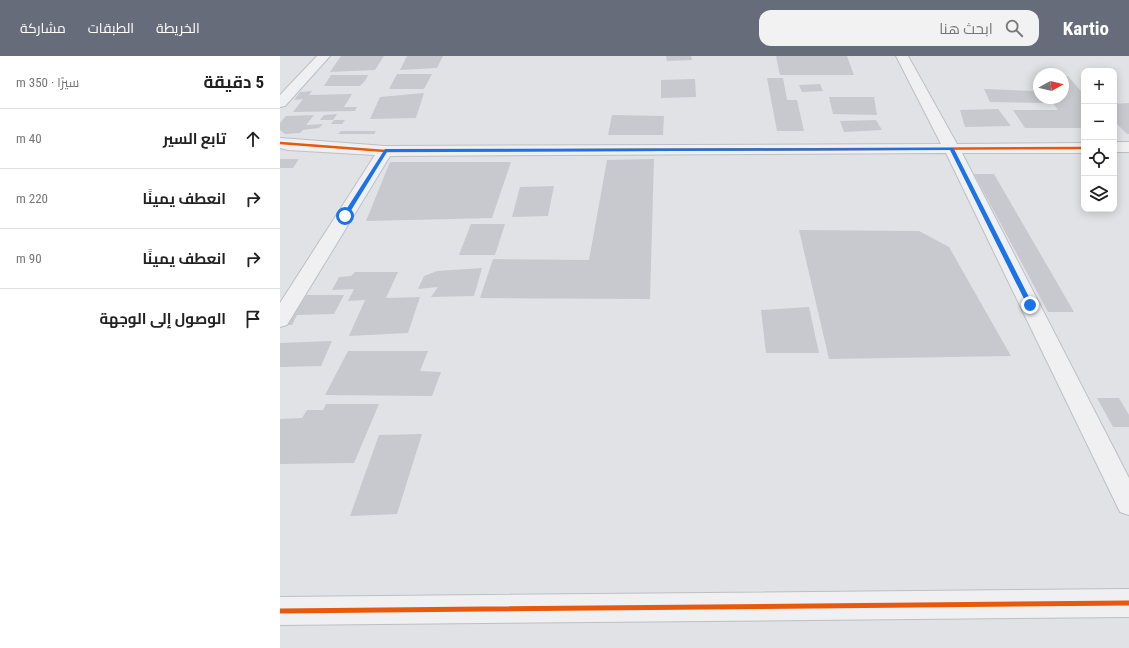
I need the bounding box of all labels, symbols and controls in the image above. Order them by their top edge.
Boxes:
search box [759,10,1039,46]
icon: search [1003,17,1025,39]
text: Kartio [1063,17,1109,40]
text: مشاركة [20,20,66,36]
text: الطبقات [88,20,134,36]
text: الخريطة [156,20,200,36]
text: ابحث هنا [939,20,993,38]
north arrow [1033,68,1069,104]
map controls [1081,68,1117,212]
button: + [1081,68,1117,104]
text: 5 دقيقة [203,72,264,92]
text: سيرًا · 350 m [16,75,79,90]
button: − [1081,104,1117,140]
icon: ahead [242,128,264,150]
text: تابع السير [163,130,226,148]
text: 40 m [16,131,42,146]
button: locate [1081,140,1117,176]
button: layers [1081,176,1117,212]
icon: right [242,188,264,210]
text: انعطف يمينًا [143,190,226,208]
text: 220 m [16,191,48,206]
route start [336,207,354,225]
icon: right [242,248,264,270]
text: انعطف يمينًا [143,250,226,268]
text: 90 m [16,251,42,266]
route end [1021,296,1039,314]
icon: arrive [242,308,264,330]
text: الوصول إلى الوجهة [100,310,226,328]

